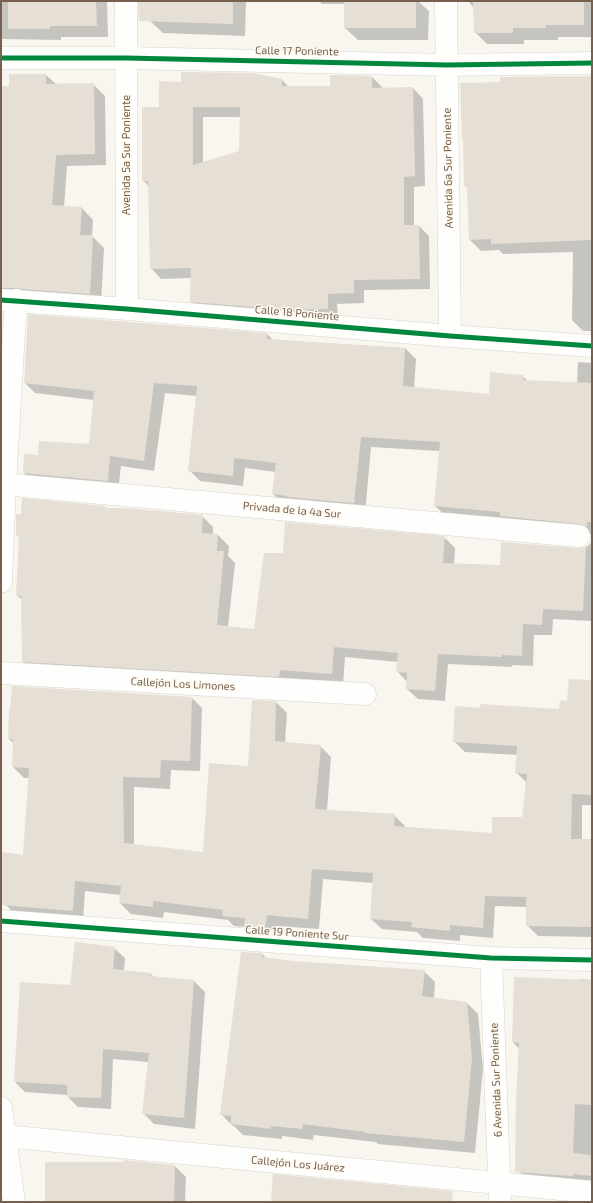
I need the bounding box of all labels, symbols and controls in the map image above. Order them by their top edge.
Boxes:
street label: Calle 17 Poniente [255,44,339,58]
street label: Avenida 5a Sur Poniente [119,95,133,215]
street label: Avenida 6a Sur Poniente [440,108,456,228]
street label: Calle 18 Poniente [254,303,340,323]
street label: Privada de la 4a Sur [242,499,342,521]
street label: Callejón Los Limones [130,675,236,693]
street label: Calle 19 Poniente Sur [245,923,349,943]
street label: 6 Avenida Sur Poniente [487,1023,505,1137]
street label: Callejón Los Juárez [250,1153,346,1175]

